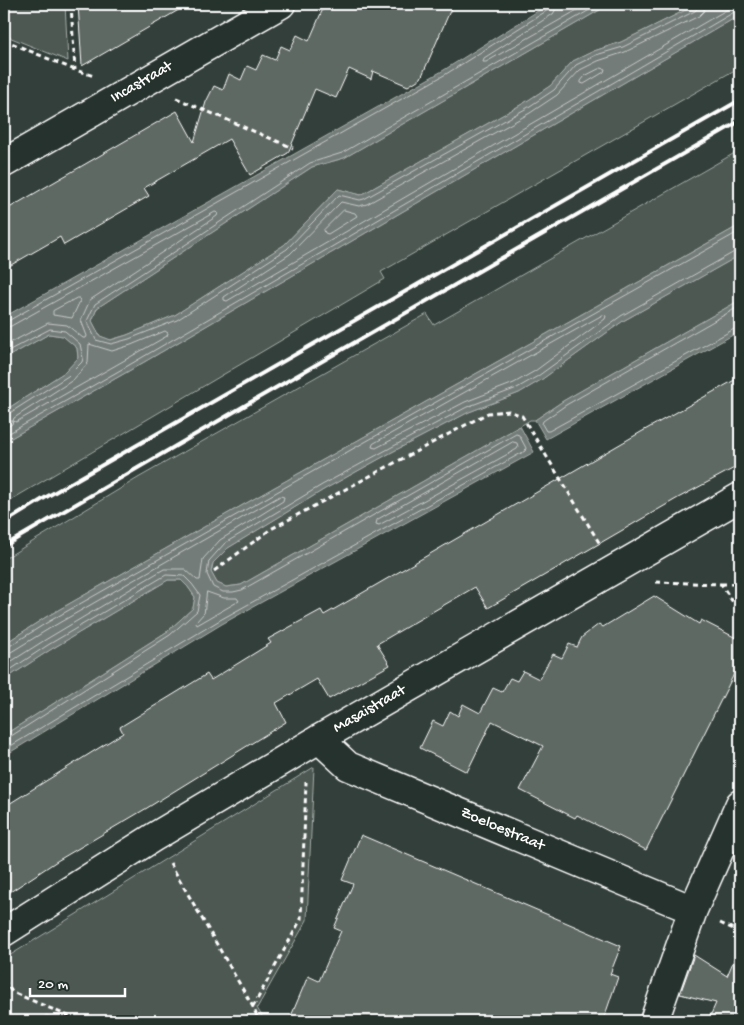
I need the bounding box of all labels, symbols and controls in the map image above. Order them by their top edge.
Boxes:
street label: Incastraat [108,57,178,108]
street label: Masaistraat [330,681,411,738]
street label: Zoeloestraat [457,804,548,857]
scale bar [30,965,125,997]
text: 20 m [38,976,68,994]

